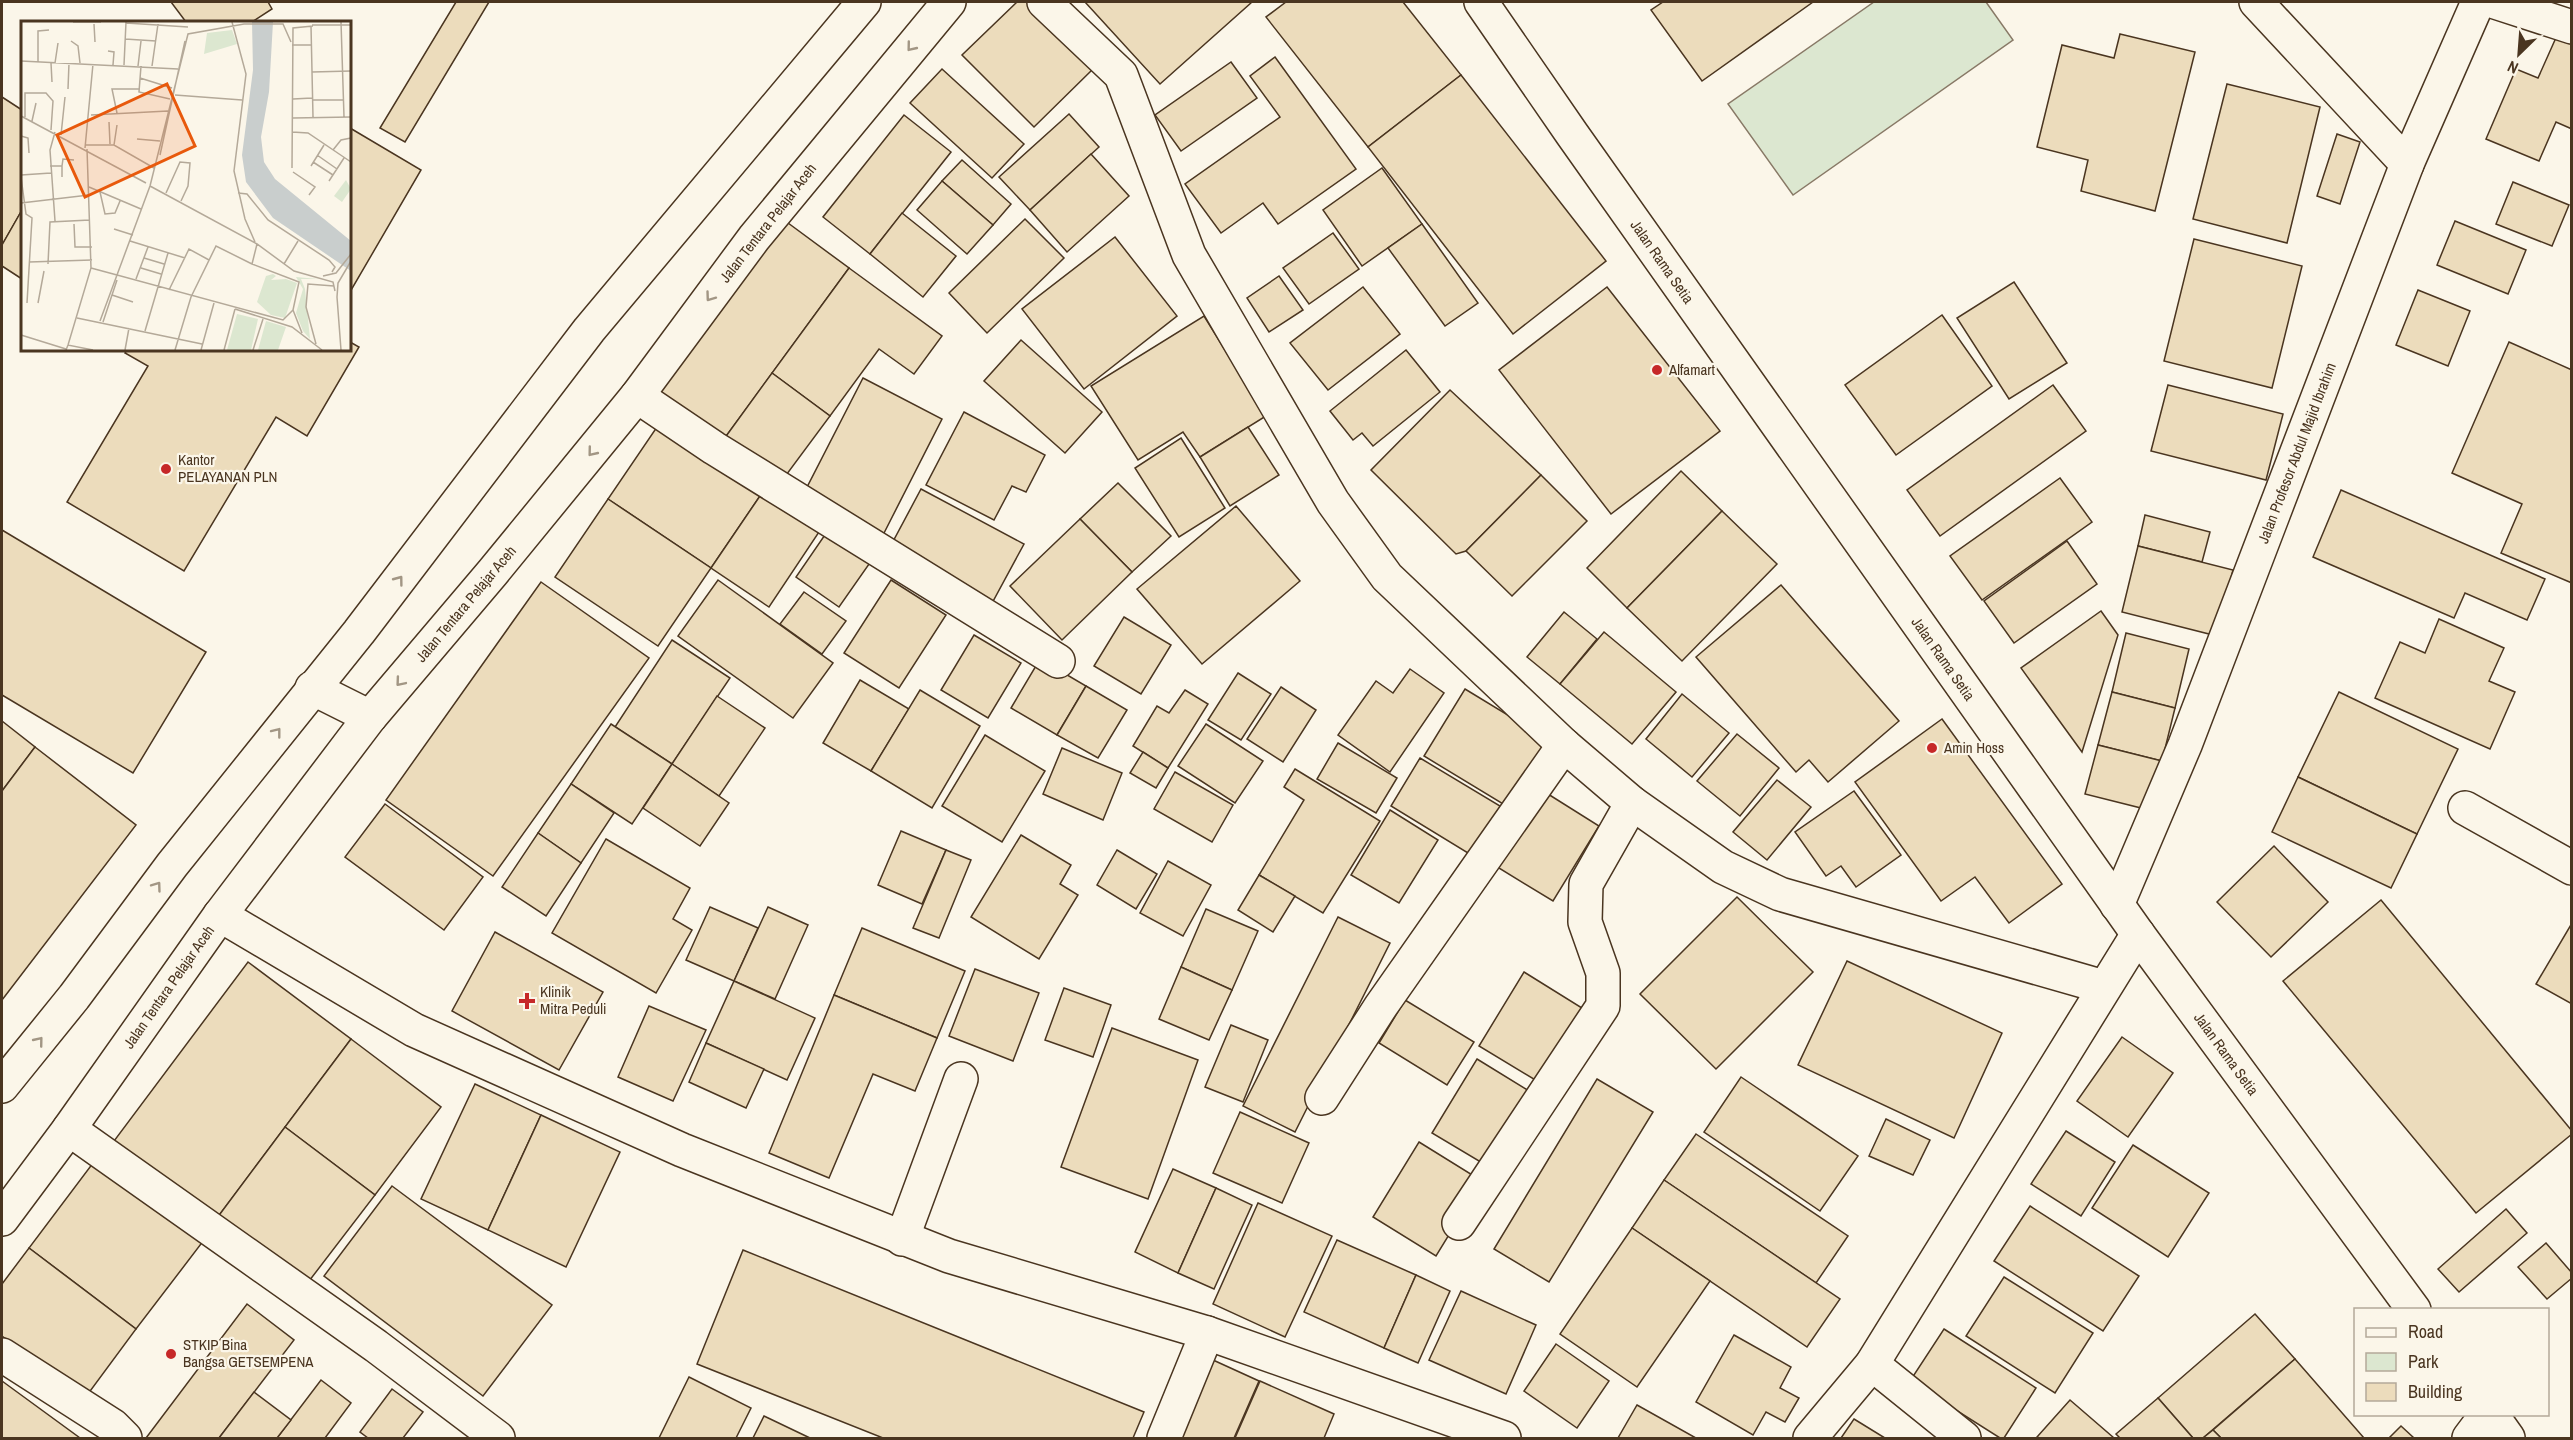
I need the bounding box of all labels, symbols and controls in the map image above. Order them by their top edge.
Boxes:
inset map [21,21,351,351]
north arrow [2489,24,2549,84]
one-way arrow [908,40,919,51]
text: N [2504,56,2522,80]
street label: Jalan Tentara Pelajar Aceh [714,159,821,287]
street label: Jalan Rama Setia [1626,216,1699,308]
one-way arrow [707,290,718,301]
place label: Alfamart [1668,359,1715,380]
street label: Jalan Profesor Abdul Majid Ibrahim [2252,359,2341,546]
marker: Alfamart [1650,363,1664,377]
one-way arrow [588,445,599,456]
place label: Kantor PELAYANAN PLN [178,449,277,487]
marker: Kantor PELAYANAN PLN [159,462,173,476]
street label: Jalan Tentara Pelajar Aceh [411,541,521,666]
one-way arrow [391,575,402,586]
street label: Jalan Rama Setia [1907,613,1980,705]
one-way arrow [396,675,407,686]
one-way arrow [270,728,281,739]
place label: Amin Hoss [1943,737,2004,758]
marker: Amin Hoss [1925,741,1939,755]
one-way arrow [150,881,161,892]
street label: Jalan Tentara Pelajar Aceh [118,921,219,1053]
place label: Klinik Mitra Peduli [540,981,606,1019]
marker: Klinik Mitra Peduli [518,992,536,1010]
street label: Jalan Rama Setia [2189,1008,2264,1100]
one-way arrow [31,1037,42,1048]
legend [2354,1308,2549,1416]
text: Road [2408,1319,2443,1344]
place label: STKIP Bina Bangsa GETSEMPENA [183,1334,314,1372]
marker: STKIP Bina Bangsa GETSEMPENA [164,1347,178,1361]
text: Park [2408,1349,2439,1374]
text: Building [2408,1379,2463,1404]

